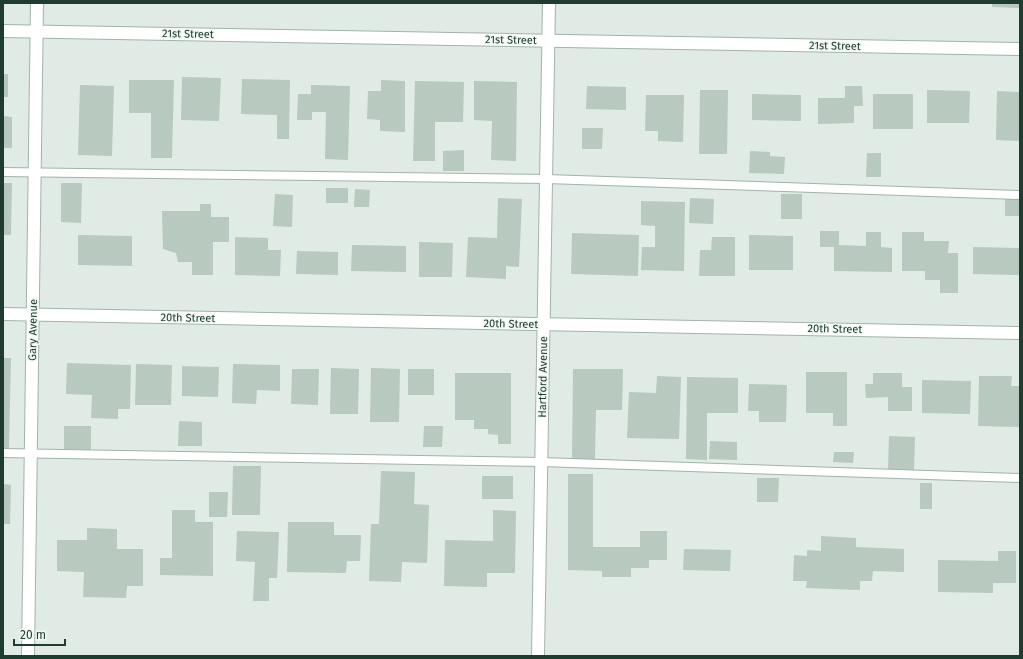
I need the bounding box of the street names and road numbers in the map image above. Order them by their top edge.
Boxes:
street label: 21st Street [162,27,214,41]
street label: 21st Street [485,33,537,47]
street label: 21st Street [809,39,861,53]
street label: Gary Avenue [26,299,40,361]
street label: 20th Street [161,311,216,325]
street label: 20th Street [484,317,539,331]
street label: 20th Street [808,322,863,336]
street label: Hartford Avenue [536,336,550,418]

